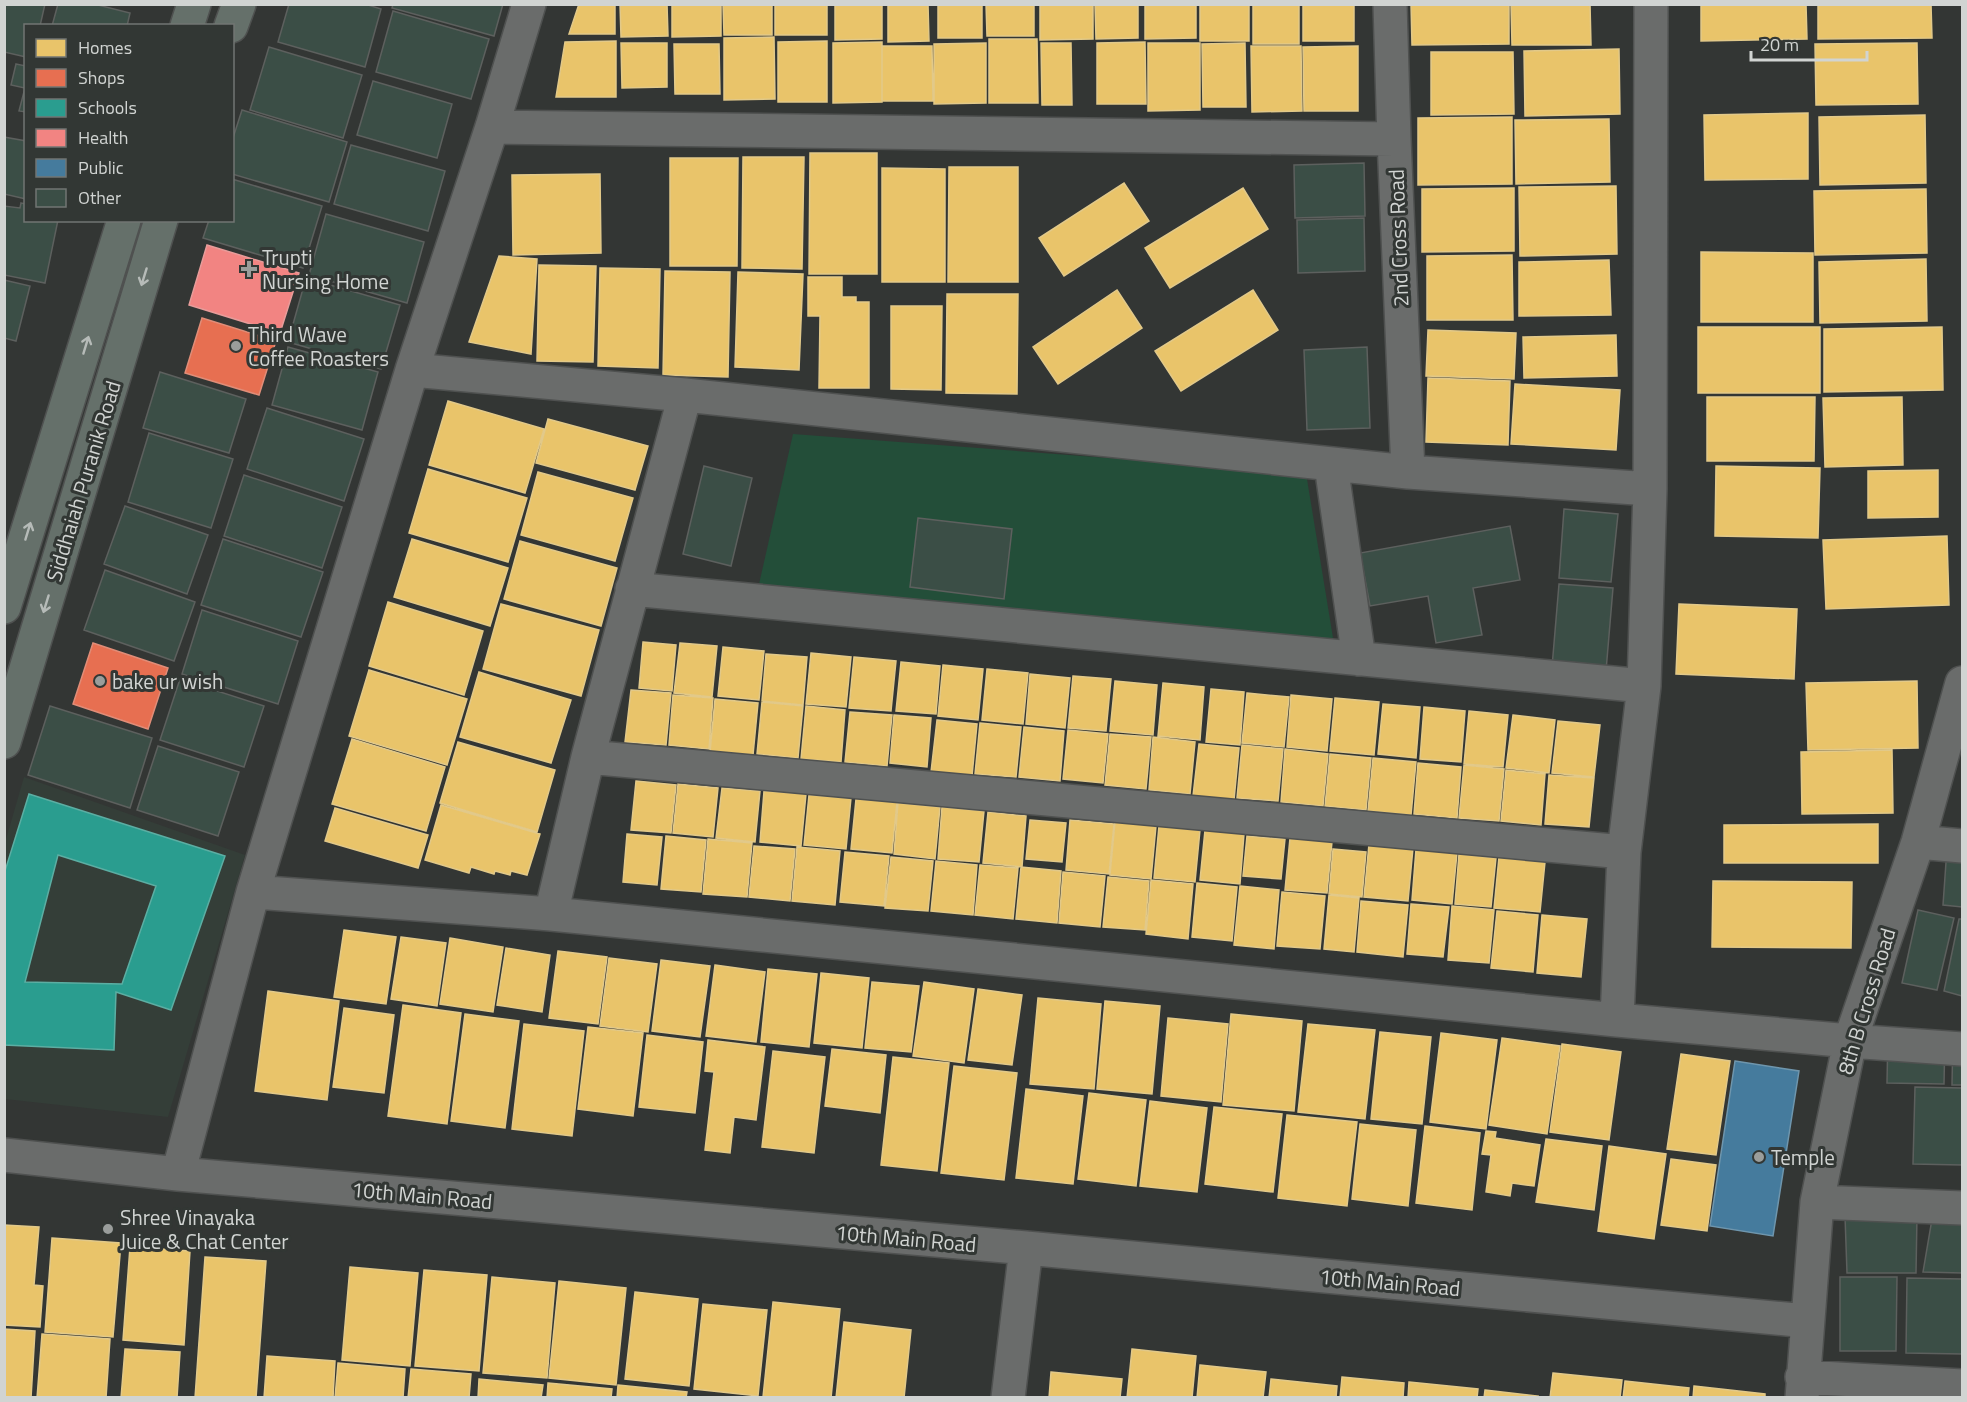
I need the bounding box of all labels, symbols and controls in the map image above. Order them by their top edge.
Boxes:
legend [24,24,234,222]
scale bar [1751,24,1866,62]
text: 20 m [1760,31,1799,58]
text: Homes [78,34,132,61]
text: Shops [78,64,125,91]
text: Schools [78,94,137,121]
text: Health [78,124,128,151]
text: Public [78,154,124,181]
street label: 2nd Cross Road [1380,169,1416,307]
text: Other [78,184,121,211]
place label: Trupti Nursing Home [262,241,389,297]
marker: Trupti Nursing Home [240,260,258,278]
one-way arrow [138,267,149,286]
place label: Third Wave Coffee Roasters [248,318,389,374]
one-way arrow [81,336,92,355]
marker: Third Wave Coffee Roasters [229,339,243,353]
street label: Siddhaiah Puranik Road [37,377,129,585]
one-way arrow [23,522,34,541]
one-way arrow [40,594,51,613]
place label: bake ur wish [112,665,223,697]
marker: bake ur wish [93,674,107,688]
street label: 8th B Cross Road [1829,924,1903,1078]
place label: Temple [1771,1141,1835,1173]
marker: Temple [1752,1150,1766,1164]
street label: 10th Main Road [350,1173,494,1217]
place label: Shree Vinayaka Juice & Chat Center [120,1201,289,1257]
street label: 10th Main Road [834,1216,978,1260]
marker: Shree Vinayaka Juice & Chat Center [101,1222,115,1236]
street label: 10th Main Road [1318,1260,1462,1304]

